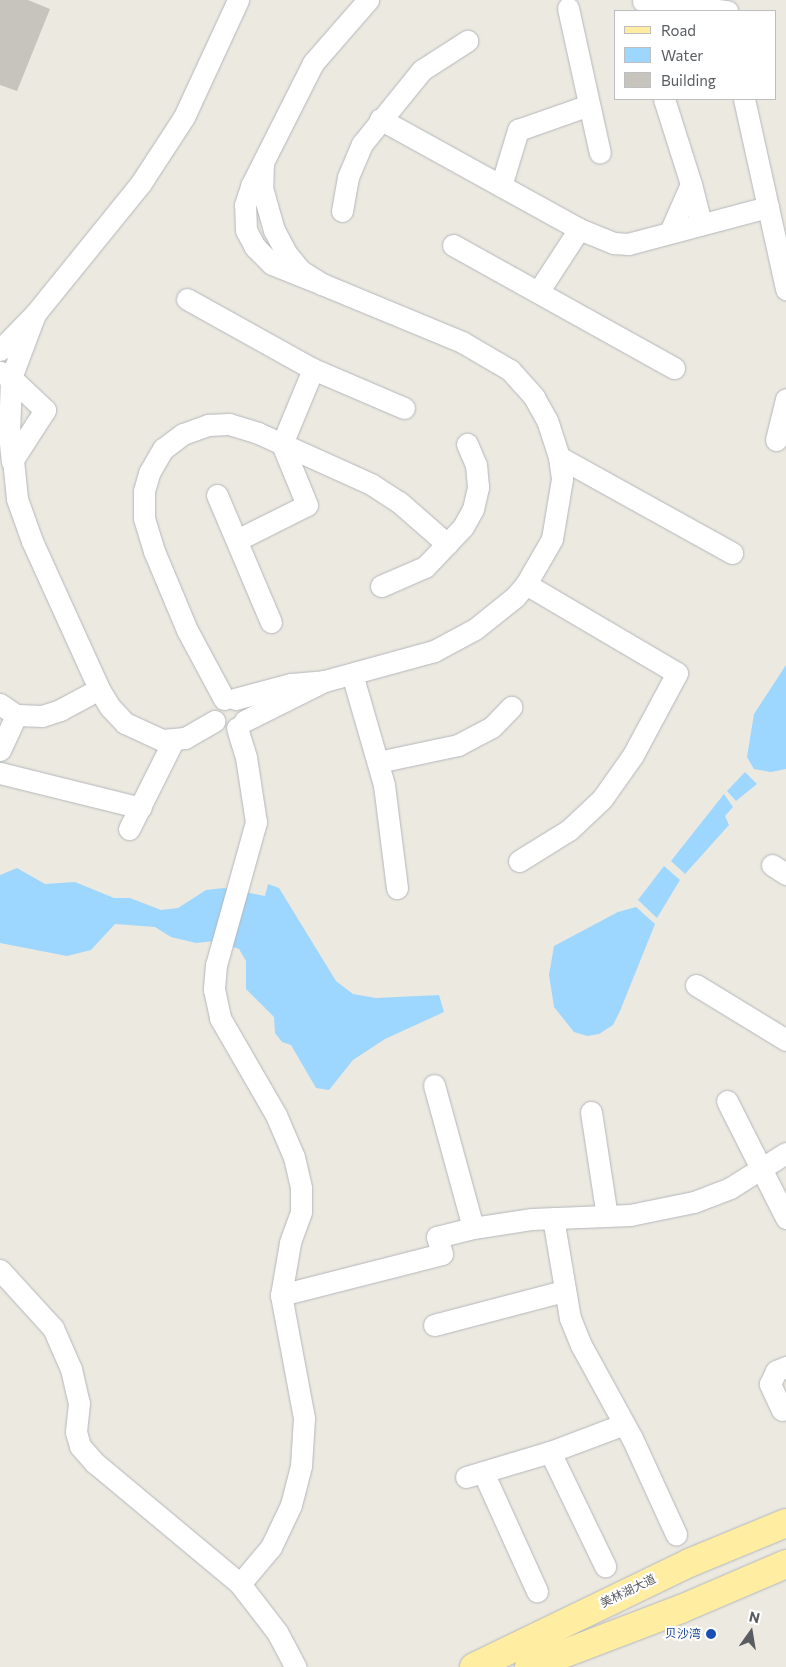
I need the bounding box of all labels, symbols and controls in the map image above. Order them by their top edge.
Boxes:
legend [614,10,776,100]
text: Road [661,21,696,39]
text: Water [661,46,703,64]
text: Building [661,71,716,89]
street label: 美林湖大道 [598,1571,658,1611]
north arrow [726,1607,776,1657]
text: N [747,1607,762,1626]
place label: 贝沙湾 [665,1627,701,1641]
marker: 贝沙湾 [705,1628,717,1640]

